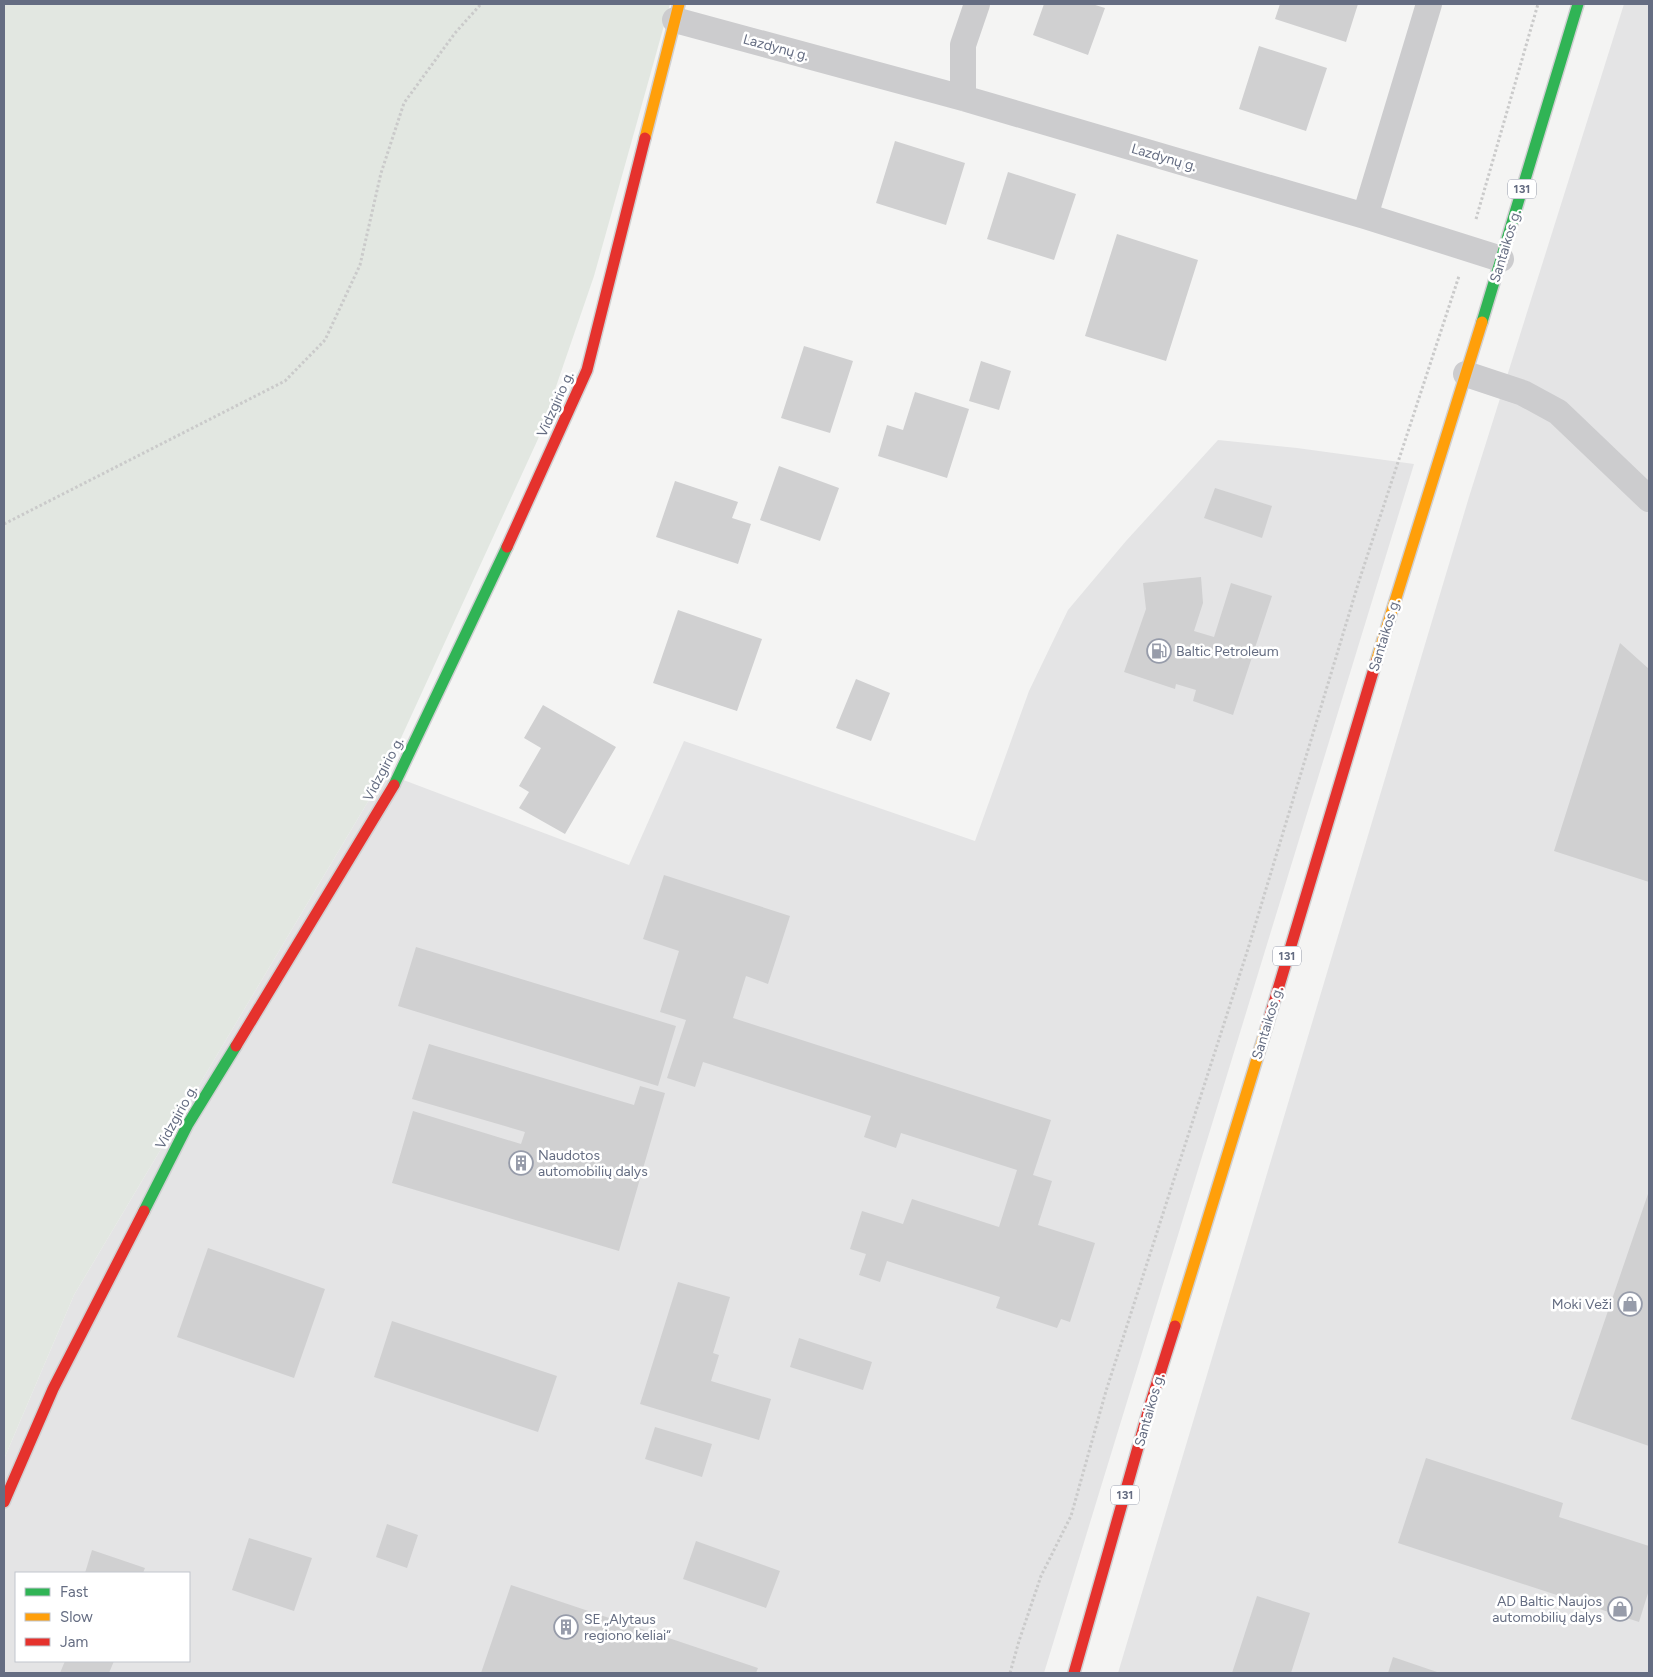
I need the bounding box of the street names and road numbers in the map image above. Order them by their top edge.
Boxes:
street label: Lazdynų g. [741,31,811,64]
street label: Lazdynų g. [1129,140,1199,175]
road number: 131 [1508,180,1536,198]
street label: Santaikos g. [1486,208,1525,285]
street label: Vidzgirio g. [533,369,578,440]
street label: Santaikos g. [1365,597,1404,674]
street label: Vidzgirio g. [359,734,407,804]
road number: 131 [1273,946,1301,966]
street label: Santaikos g. [1248,985,1287,1062]
street label: Vidzgirio g. [152,1082,201,1152]
street label: Santaikos g. [1131,1372,1168,1449]
road number: 131 [1111,1486,1139,1504]

